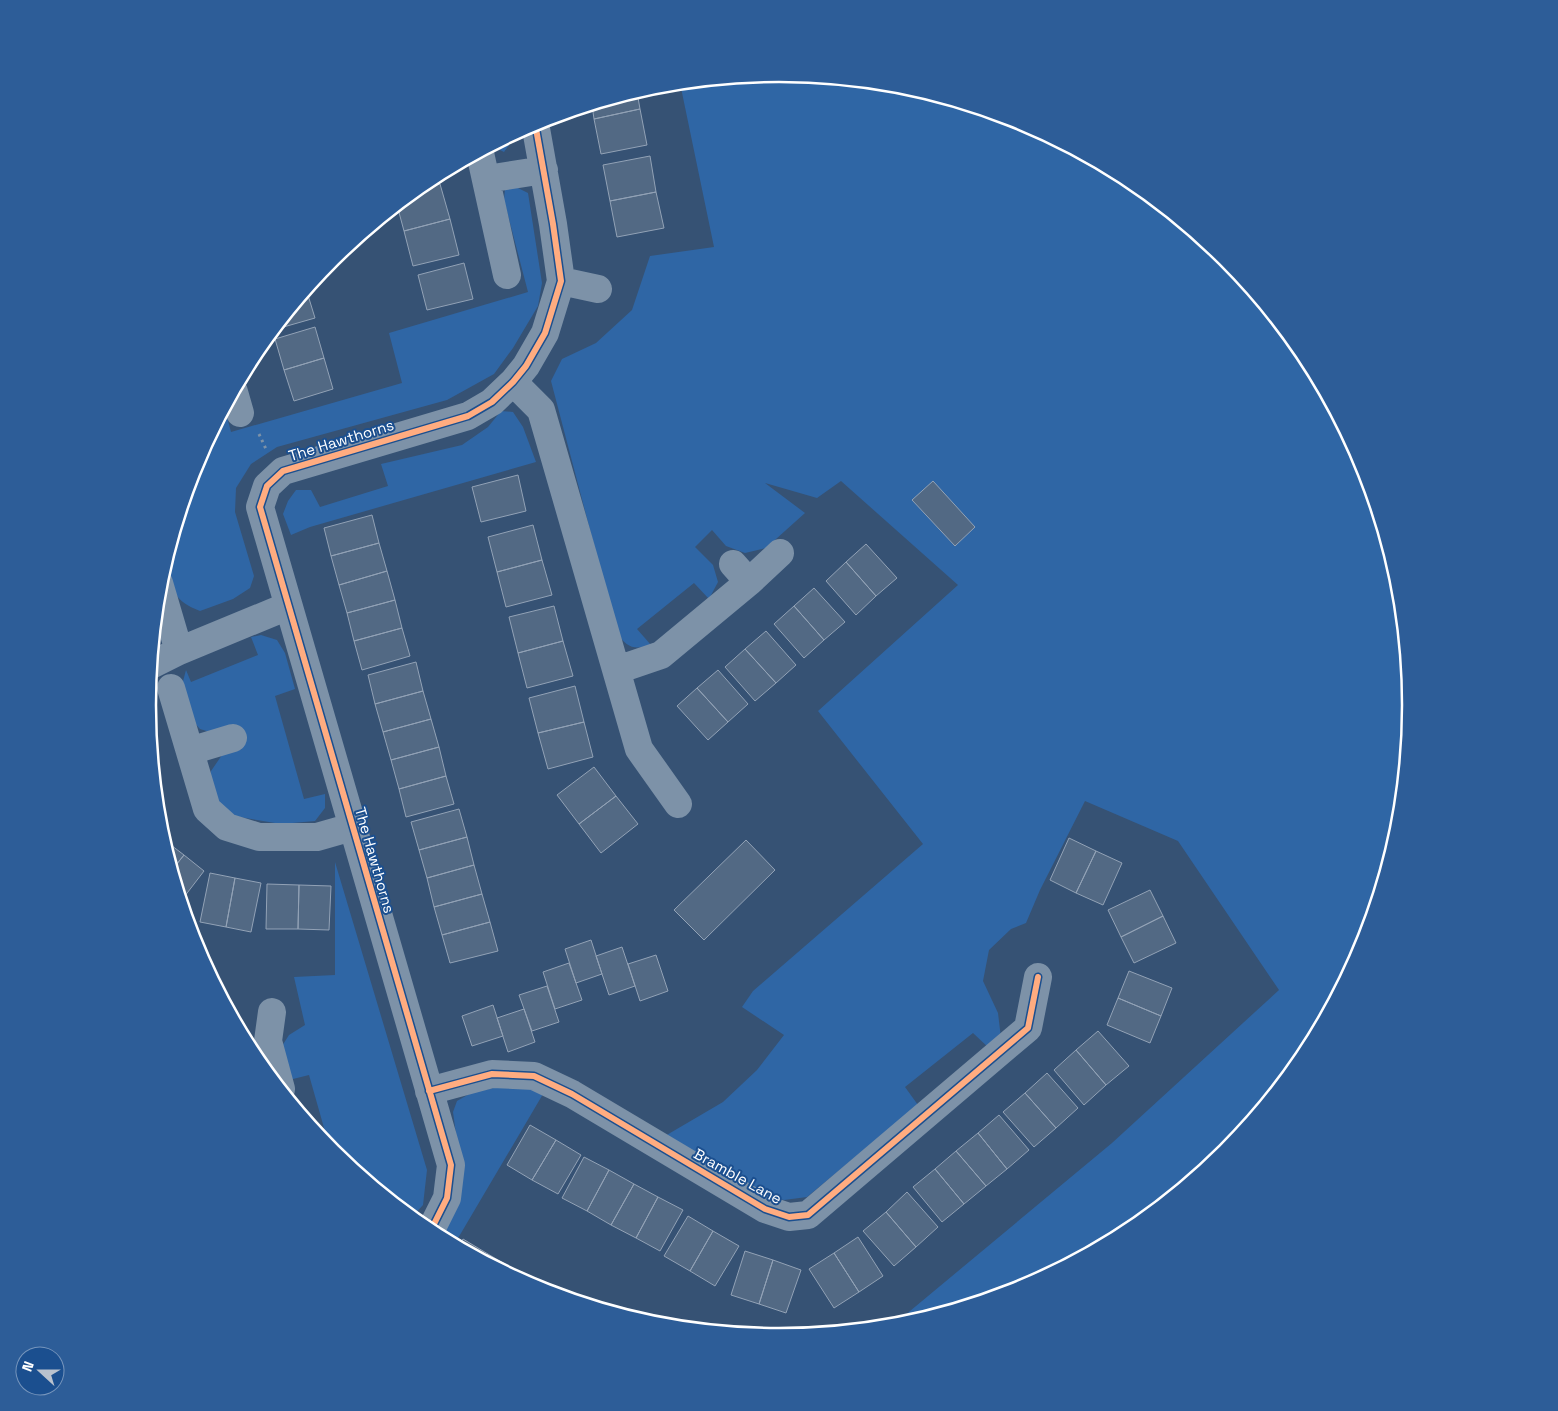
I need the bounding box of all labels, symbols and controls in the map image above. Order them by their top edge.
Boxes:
street label: The Hawthorns [286,415,396,465]
street label: The Hawthorns [351,805,399,915]
street label: Bramble Lane [691,1144,785,1208]
north arrow [15,1346,65,1396]
text: N [18,1359,38,1374]

